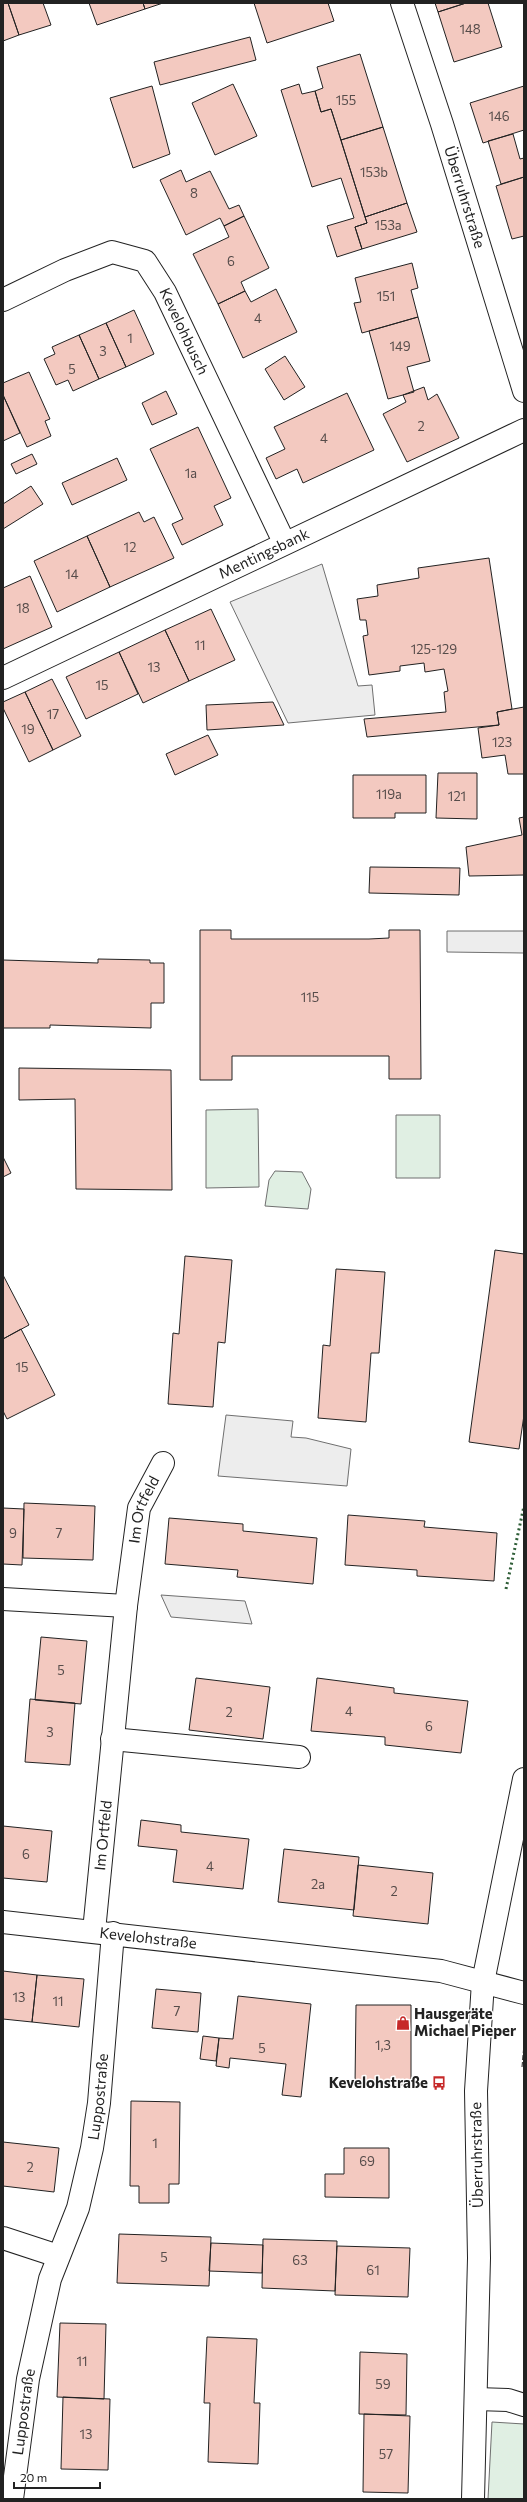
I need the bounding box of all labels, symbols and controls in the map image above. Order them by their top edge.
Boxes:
house number: 148 [459,21,481,37]
house number: 155 [336,92,356,108]
house number: 146 [488,108,510,124]
street label: Überruhrstraße [441,144,490,250]
house number: 153b [360,164,388,180]
house number: 8 [190,185,198,201]
house number: 153a [374,217,402,233]
house number: 6 [227,253,235,269]
street label: Kevelohbusch [156,285,213,377]
house number: 151 [377,288,395,304]
house number: 4 [254,310,262,326]
house number: 1 [127,330,133,346]
house number: 149 [389,338,411,354]
house number: 3 [99,343,107,359]
house number: 5 [68,361,76,377]
house number: 2 [417,418,425,434]
house number: 4 [320,430,328,446]
house number: 1a [185,465,197,481]
street label: Mentingsbank [215,524,312,582]
house number: 12 [124,539,136,555]
house number: 14 [65,566,79,582]
house number: 18 [16,600,30,616]
house number: 11 [194,637,206,653]
house number: 125-129 [411,641,457,657]
house number: 13 [148,659,160,675]
house number: 15 [95,677,109,693]
house number: 17 [47,706,59,722]
house number: 19 [21,721,35,737]
house number: 123 [492,734,512,750]
house number: 119a [376,786,402,802]
house number: 121 [448,788,466,804]
house number: 115 [301,989,319,1005]
house number: 15 [15,1359,29,1375]
street label: Im Ortfeld [124,1473,162,1544]
house number: 9 [9,1525,17,1541]
house number: 7 [56,1525,63,1541]
house number: 5 [57,1662,65,1678]
house number: 4 [345,1703,353,1719]
house number: 2 [225,1704,233,1720]
house number: 6 [425,1718,433,1734]
house number: 3 [46,1724,54,1740]
street label: Im Ortfeld [90,1799,115,1871]
house number: 6 [22,1846,30,1862]
house number: 4 [206,1858,214,1874]
house number: 2a [311,1876,325,1892]
house number: 2 [390,1883,398,1899]
street label: Kevelohstraße [99,1923,198,1952]
house number: 13 [13,1989,25,2005]
house number: 11 [52,1993,64,2009]
house number: 7 [174,2003,181,2019]
place label: Hausgeräte Michael Pieper [414,2004,516,2039]
shop icon: Hausgeräte Michael Pieper [395,2015,411,2031]
house number: 1,3 [375,2037,391,2053]
house number: 5 [258,2040,266,2056]
street label: Luppostraße [83,2053,111,2141]
place label: Kevelohstraße [329,2073,428,2091]
bus stop icon: Kevelohstraße [431,2075,447,2091]
street label: Überruhrstraße [466,2102,486,2208]
house number: 1 [152,2135,158,2151]
house number: 69 [359,2153,375,2169]
house number: 2 [26,2159,34,2175]
house number: 5 [160,2249,168,2265]
house number: 63 [292,2252,308,2268]
house number: 61 [366,2262,380,2278]
house number: 11 [76,2353,88,2369]
street label: Luppostraße [8,2366,38,2456]
house number: 59 [375,2376,391,2392]
house number: 13 [80,2426,92,2442]
house number: 57 [379,2446,393,2462]
scale bar [14,2464,100,2490]
text: 20 m [20,2470,47,2484]

